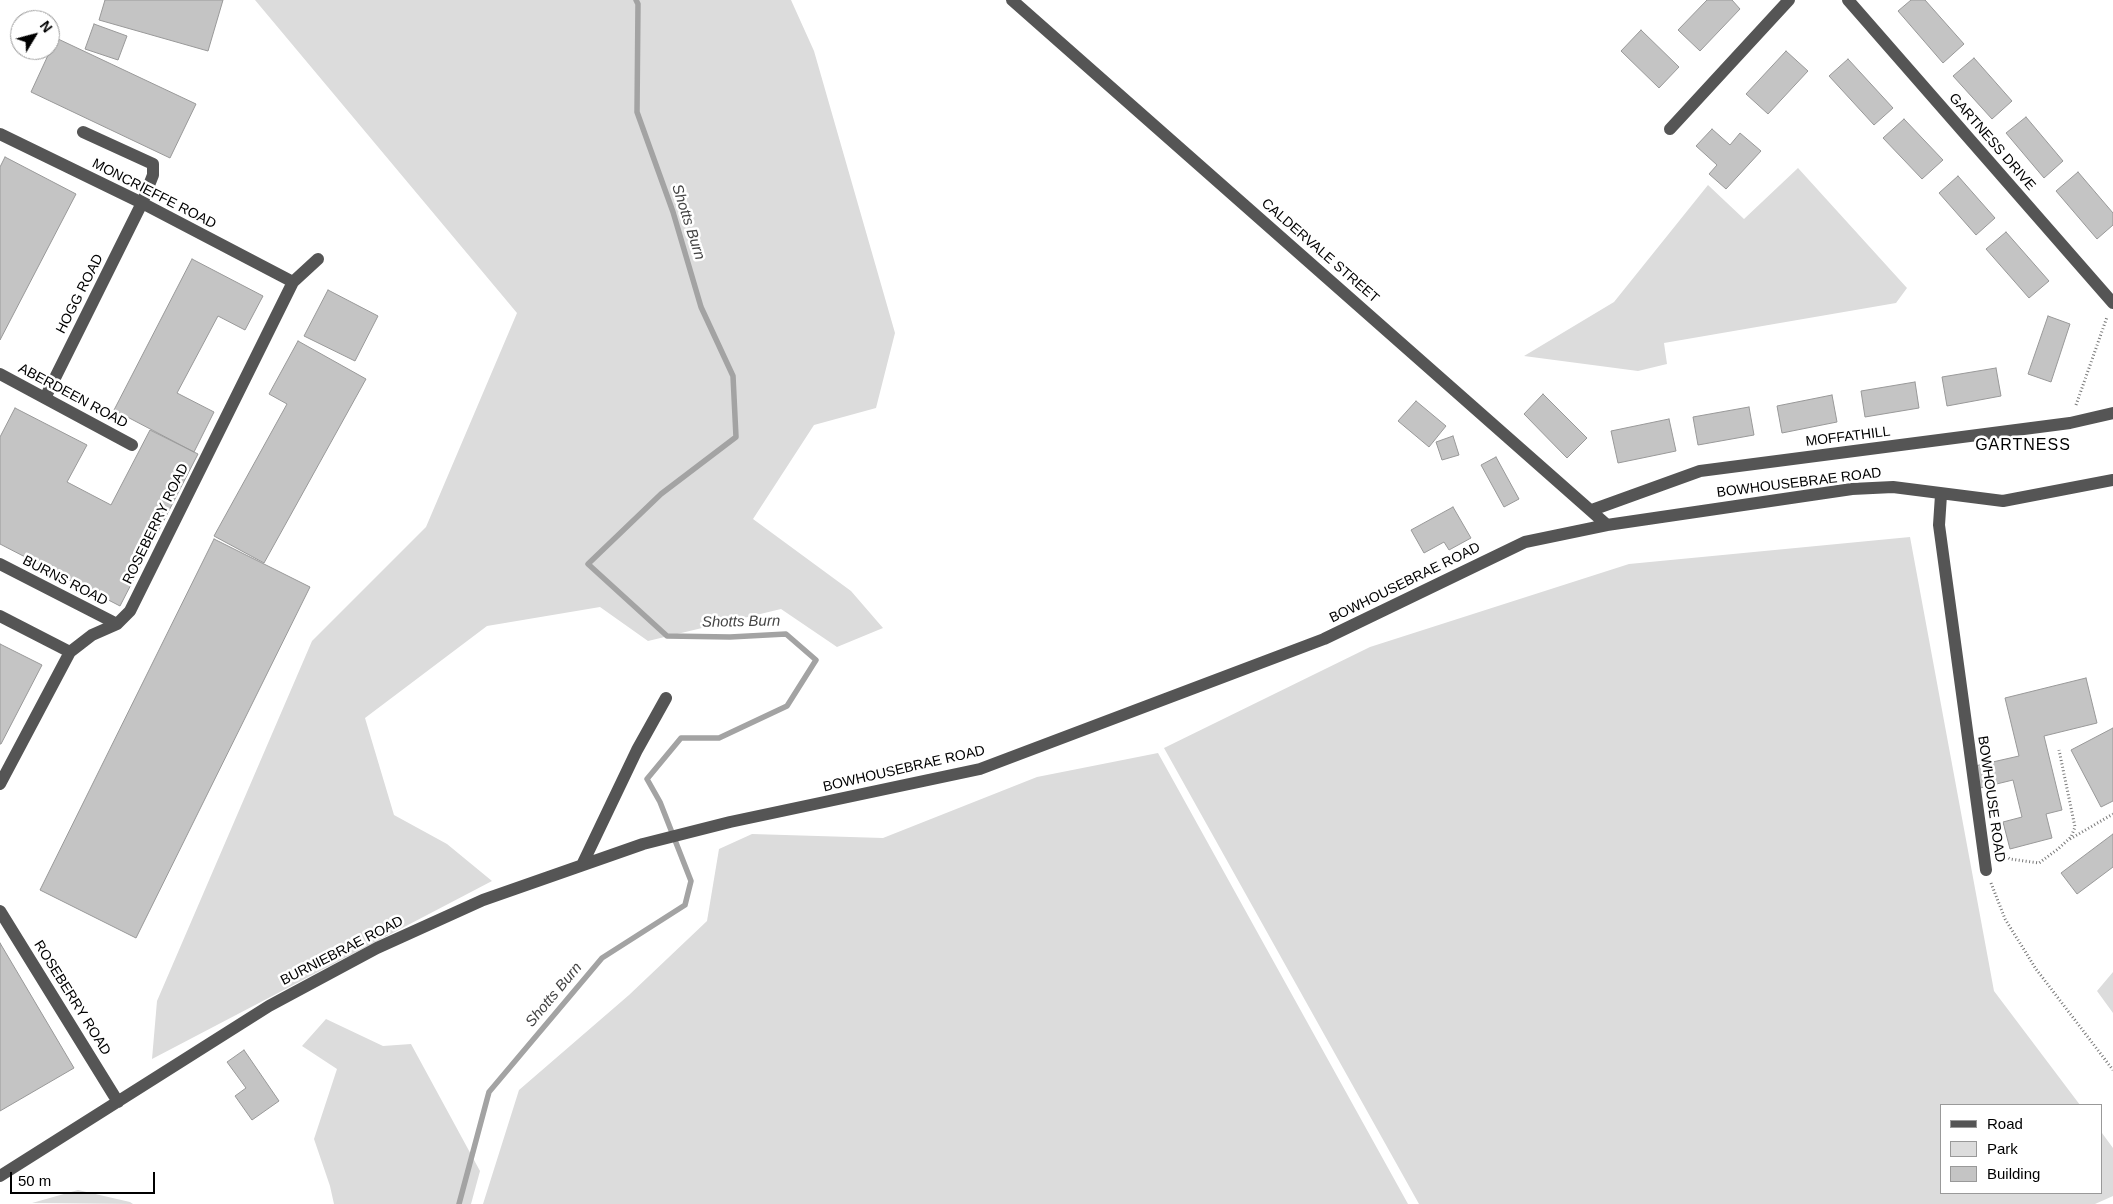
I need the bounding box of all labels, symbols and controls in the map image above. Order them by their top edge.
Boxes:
north arrow [10,10,60,60]
text: N [37,18,56,35]
street label: GARTNESS DRIVE [1945,90,2039,194]
street label: MONCRIEFFE ROAD [89,155,219,233]
water label: Shotts Burn [667,182,709,262]
street label: CALDERVALE STREET [1258,195,1382,307]
street label: HOGG ROAD [53,251,107,337]
street label: ABERDEEN ROAD [15,360,131,432]
street label: MOFFATHILL [1805,423,1891,451]
district label: GARTNESS [1974,436,2072,456]
street label: ROSEBERRY ROAD [120,461,192,587]
street label: BOWHOUSEBRAE ROAD [1716,465,1882,501]
street label: BOWHOUSEBRAE ROAD [1327,539,1483,627]
street label: BURNS ROAD [20,552,110,610]
water label: Shotts Burn [702,612,780,632]
street label: BOWHOUSE ROAD [1974,735,2008,863]
street label: BOWHOUSEBRAE ROAD [821,742,987,796]
street label: BURNIEBRAE ROAD [278,913,406,989]
street label: ROSEBERRY ROAD [30,938,114,1058]
water label: Shotts Burn [522,959,586,1031]
legend [1940,1104,2103,1194]
text: Road [1987,1115,2023,1132]
text: Park [1987,1140,2018,1157]
scale bar [12,1162,158,1194]
text: Building [1987,1165,2040,1182]
text: 50 m [18,1172,51,1189]

